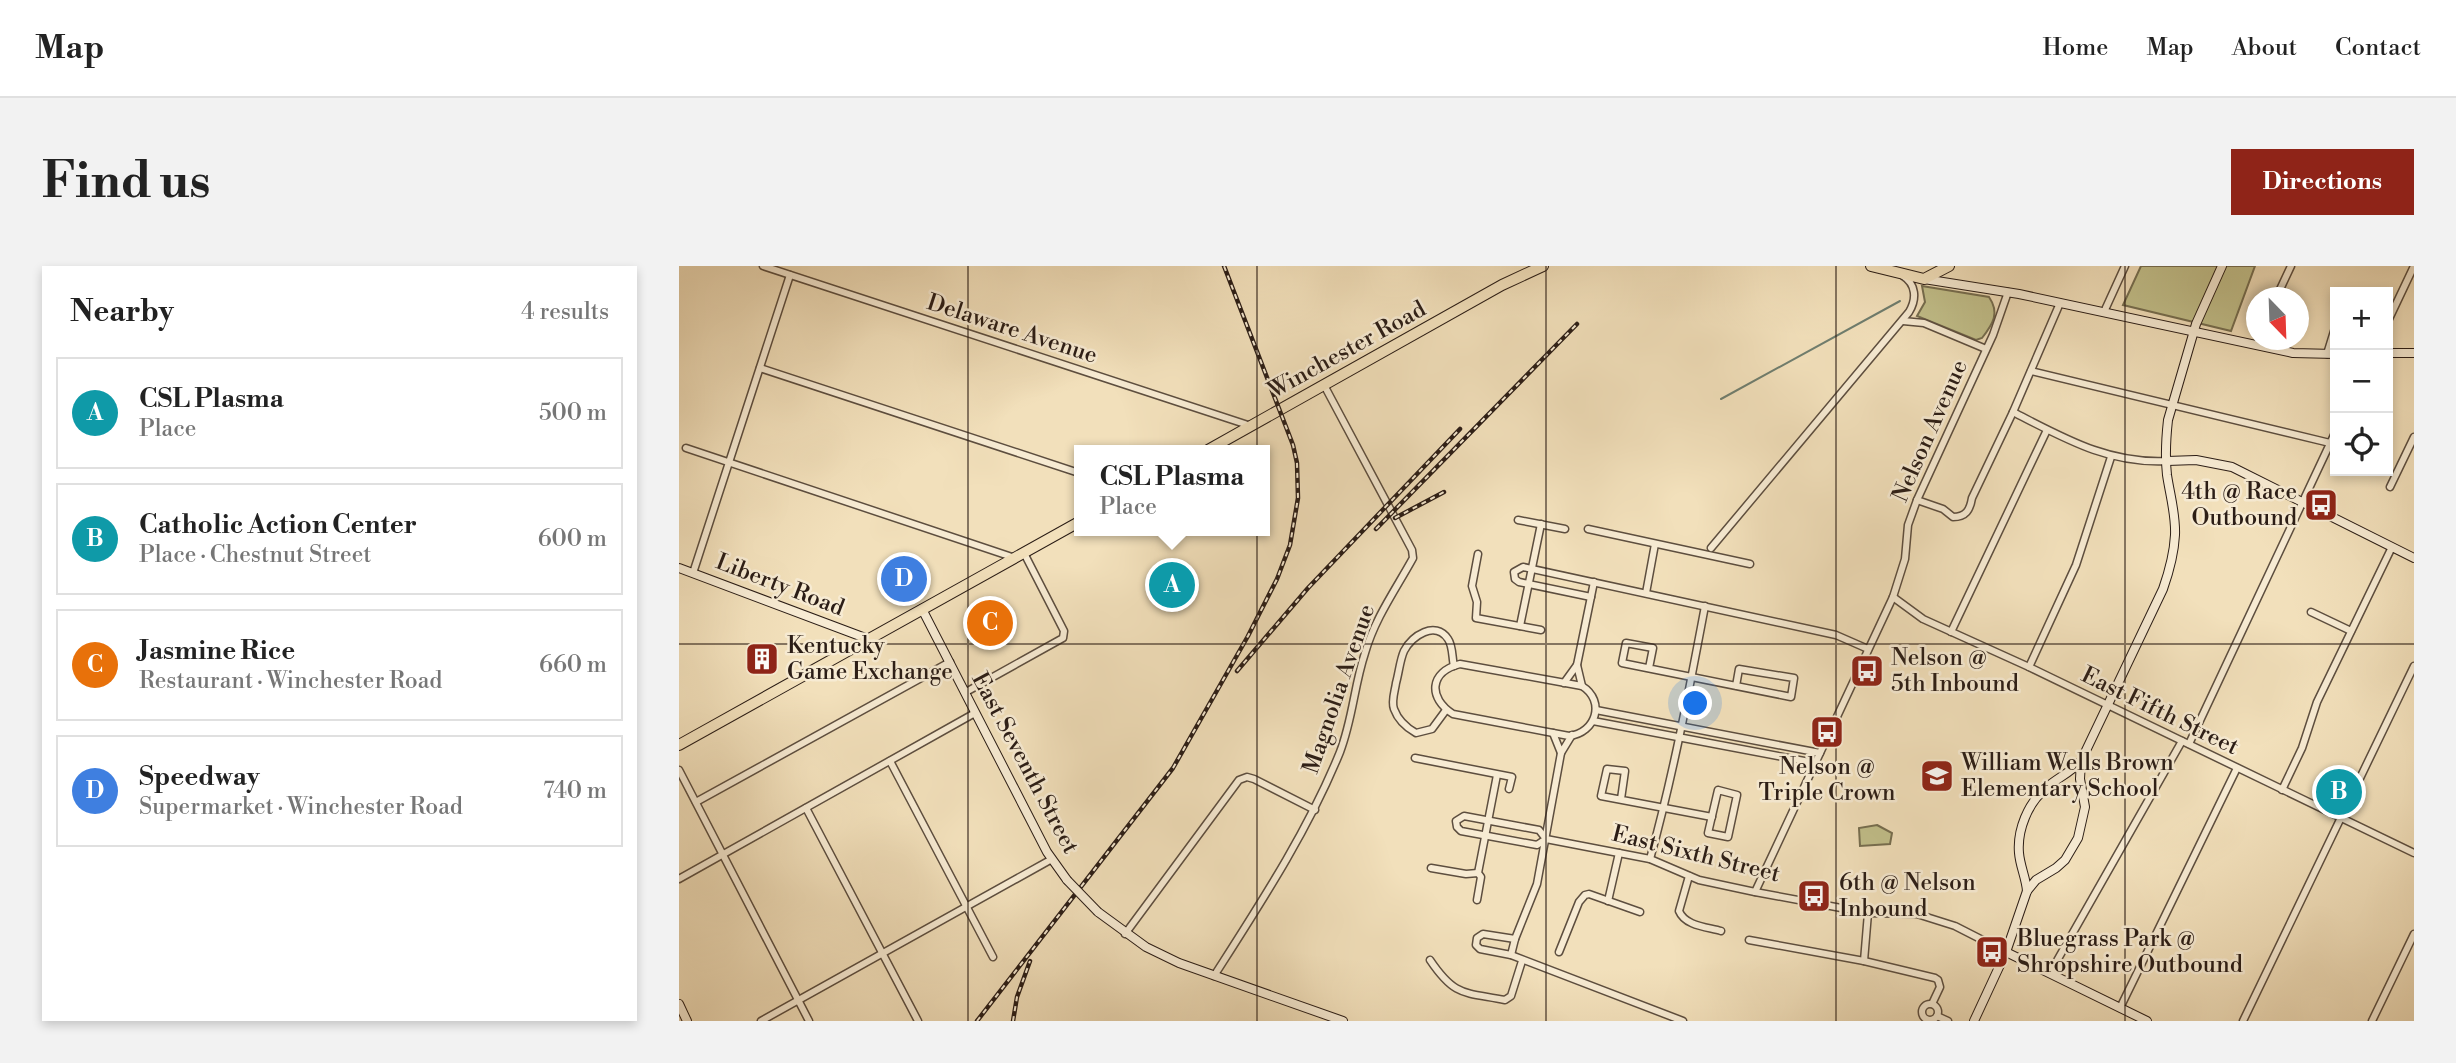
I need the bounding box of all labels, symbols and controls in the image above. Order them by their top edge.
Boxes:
text: Map [35,28,104,69]
text: Home [2043,33,2108,63]
text: Map [2146,33,2194,63]
text: About [2232,33,2297,63]
text: Contact [2335,33,2421,63]
button: Directions [2231,149,2414,215]
text: Find us [42,152,211,213]
north arrow [2246,287,2309,350]
map controls [2330,287,2393,476]
button: + [2330,287,2393,350]
street label: Delaware Avenue [923,288,1101,370]
text: Nearby [70,293,174,331]
street label: Winchester Road [1262,295,1431,405]
text: 4 results [521,298,609,326]
button: − [2330,350,2393,413]
street label: Nelson Avenue [1886,356,1974,506]
text: CSL Plasma [139,383,284,415]
text: A [87,399,103,427]
text: 500 m [539,399,607,427]
button: locate [2330,413,2393,476]
text: Place [139,415,196,443]
popup [1074,445,1270,536]
text: CSL Plasma [1100,461,1244,493]
place label: 4th @ Race Outbound [2181,478,2297,532]
bus stop icon: 4th @ Race Outbound [2302,486,2340,524]
text: Place [1100,493,1157,521]
text: Catholic Action Center [139,509,417,541]
text: B [86,525,104,553]
text: 600 m [538,525,607,553]
text: Place · Chestnut Street [139,541,371,569]
street label: Liberty Road [712,548,848,622]
pin: D [881,553,927,605]
pin: A [1149,559,1195,611]
pin: C [967,597,1013,649]
street label: Magnolia Avenue [1297,601,1381,777]
place label: Kentucky Game Exchange [787,632,953,686]
text: Jasmine Rice [139,635,295,667]
building icon: Kentucky Game Exchange [743,640,781,678]
place label: Nelson @ 5th Inbound [1891,644,2019,698]
text: C [87,651,103,679]
text: 660 m [539,651,607,679]
bus stop icon: Nelson @ 5th Inbound [1848,652,1886,690]
street label: East Fifth Street [2077,661,2243,761]
text: Restaurant · Winchester Road [139,667,442,695]
street label: East Seventh Street [965,668,1085,858]
your location [1678,686,1712,720]
bus stop icon: Nelson @ Triple Crown [1808,713,1846,751]
place label: William Wells Brown Elementary School [1960,749,2174,803]
place label: Nelson @ Triple Crown [1758,753,1896,807]
school or university icon: William Wells Brown Elementary School [1918,757,1956,795]
text: Speedway [139,761,260,793]
pin: B [2316,766,2362,818]
text: D [86,777,104,805]
text: 740 m [543,777,607,805]
text: Supermarket · Winchester Road [139,793,463,821]
street label: East Sixth Street [1609,820,1783,888]
place label: 6th @ Nelson Inbound [1839,869,1976,923]
bus stop icon: 6th @ Nelson Inbound [1795,877,1833,915]
place label: Bluegrass Park @ Shropshire Outbound [2016,925,2243,979]
bus stop icon: Bluegrass Park @ Shropshire Outbound [1973,933,2011,971]

